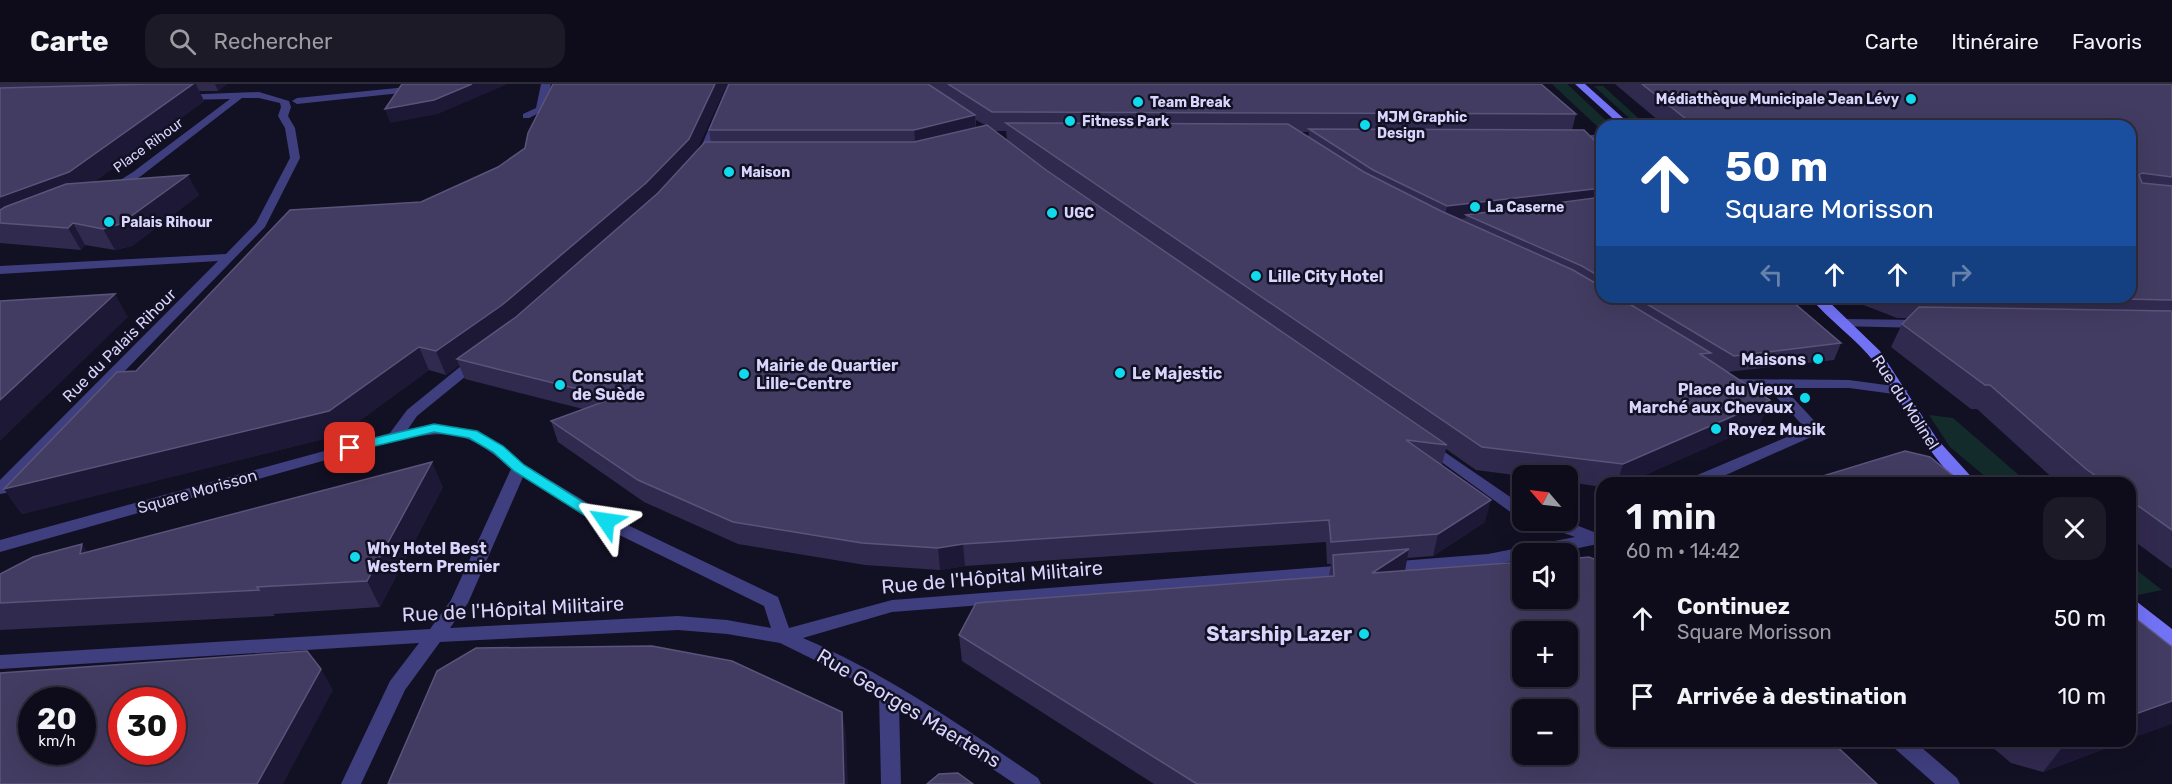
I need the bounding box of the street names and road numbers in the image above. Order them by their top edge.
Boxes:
street label: Place Rihour [110,114,187,176]
street label: Rue du Palais Rihour [59,285,180,406]
street label: Rue du Molinel [1868,352,1943,453]
street label: Square Morisson [135,465,259,518]
street label: Rue de l'Hôpital Militaire [880,555,1104,599]
street label: Rue de l'Hôpital Militaire [401,591,625,627]
street label: Rue Georges Maertens [813,644,1005,772]

